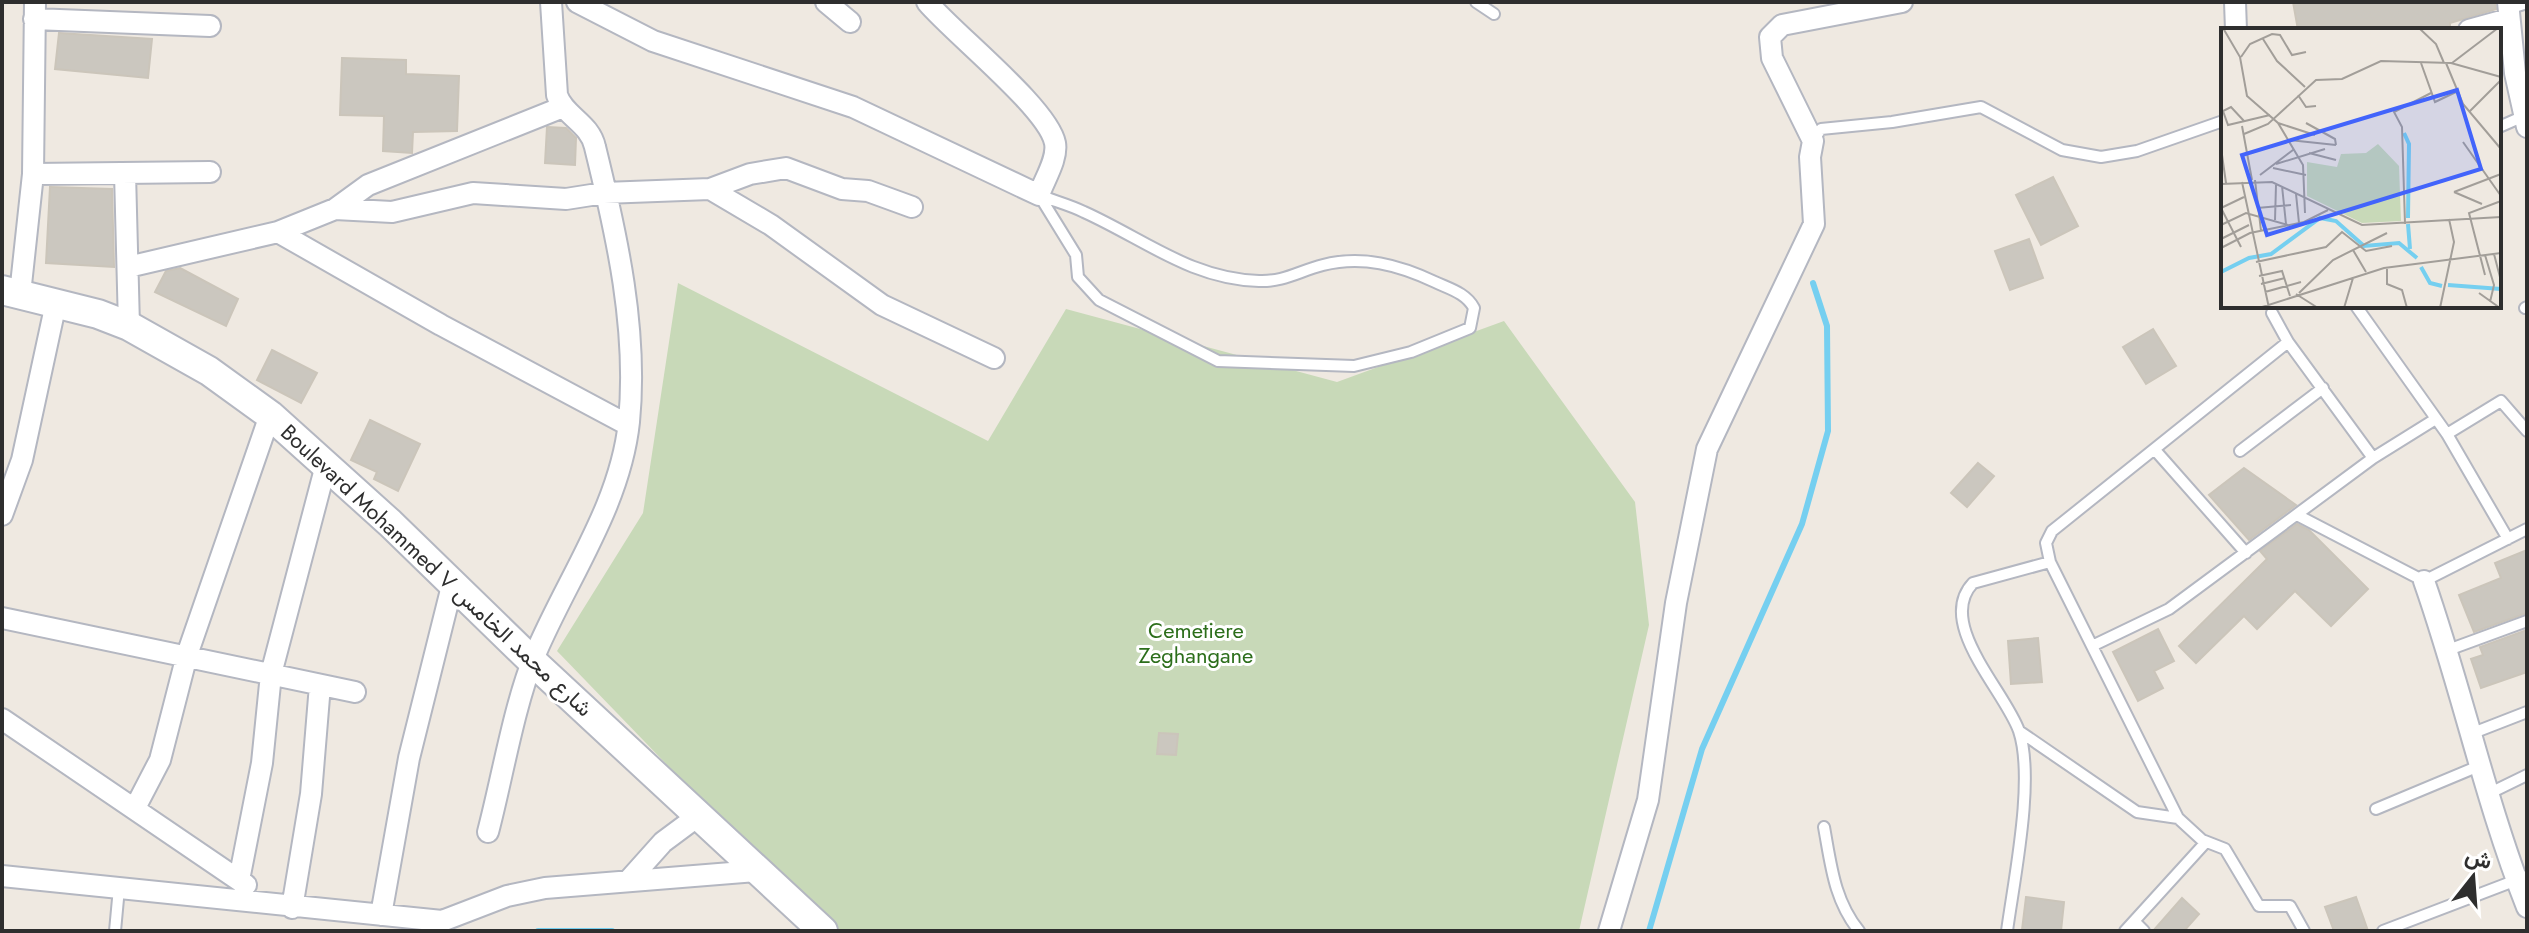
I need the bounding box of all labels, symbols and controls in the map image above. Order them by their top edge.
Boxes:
inset map [2221,28,2501,308]
street label: Boulevard Mohammed V شارع محمد الخامس [274,416,600,724]
park label: Cemetiere Zeghangane [1139,614,1253,671]
north arrow [2433,837,2513,917]
text: ش [2462,839,2496,877]

